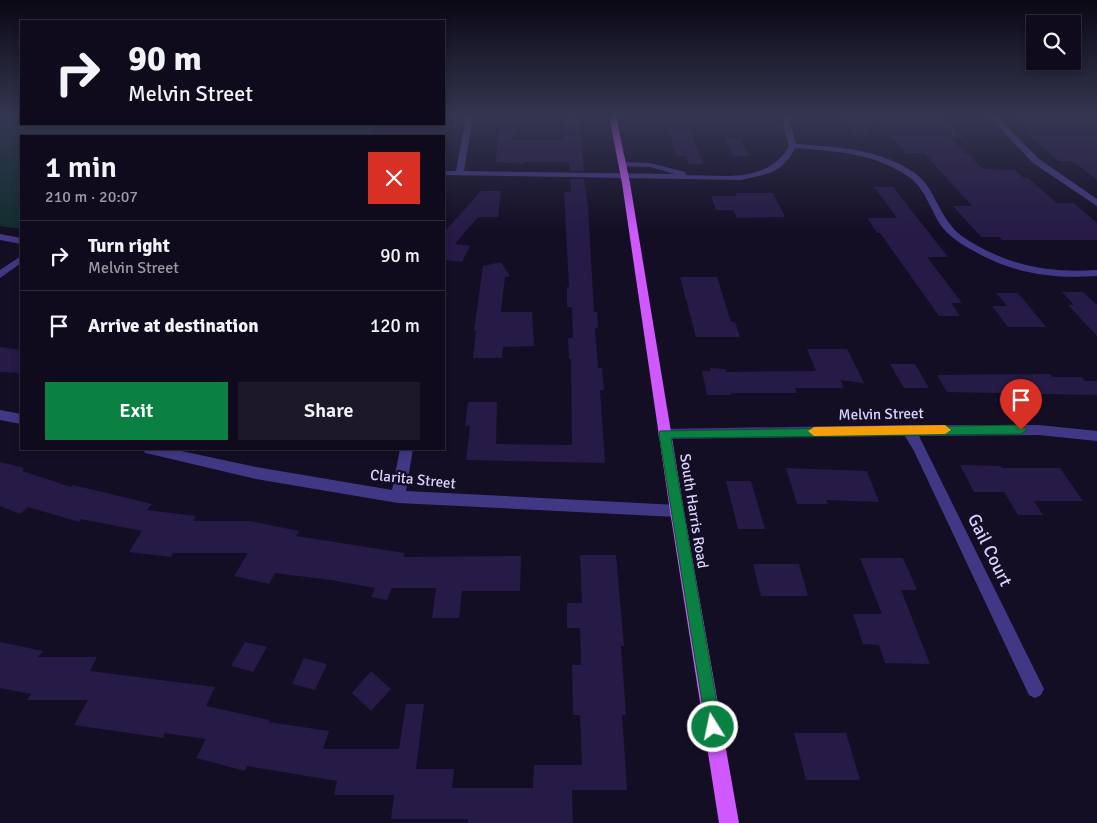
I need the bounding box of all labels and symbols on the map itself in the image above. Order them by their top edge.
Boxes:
pin [1000,379,1042,430]
street label: Melvin Street [838,404,924,424]
street label: South Harris Road [676,452,712,570]
street label: Clarita Street [369,466,457,492]
street label: Gail Court [963,510,1017,590]
position arrow [686,700,738,752]

